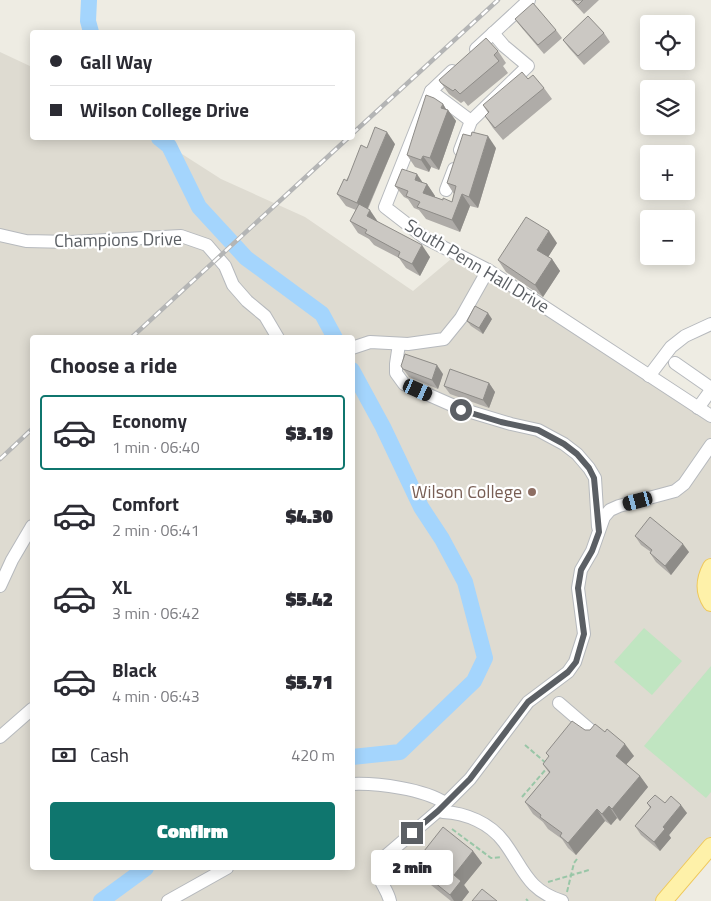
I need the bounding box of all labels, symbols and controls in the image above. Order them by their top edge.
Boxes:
map controls [640,15,695,265]
button: locate [640,15,695,70]
text: Gall Way [80,47,152,76]
button: layers [640,80,695,135]
text: Wilson College Drive [80,95,249,124]
button: + [640,145,695,200]
button: − [640,210,695,265]
street label: South Penn Hall Drive [400,212,555,320]
street label: Champions Drive [54,225,182,254]
text: Choose a ride [50,348,177,382]
car [401,377,434,403]
route start [450,399,472,421]
text: Economy [112,406,187,435]
icon: car [52,410,97,455]
text: $3.19 [286,418,333,447]
text: 1 min · 06:40 [112,435,200,459]
place label: Wilson College [412,478,522,505]
marker: Wilson College [526,486,538,498]
text: Comfort [112,489,179,518]
car [621,490,654,512]
icon: car [52,493,97,538]
text: $4.30 [286,501,333,530]
text: 2 min · 06:41 [112,518,200,542]
text: XL [112,572,132,601]
icon: car [52,576,97,621]
text: $5.42 [286,584,333,613]
text: 3 min · 06:42 [112,601,200,625]
text: Black [112,655,157,684]
icon: car [52,659,97,704]
text: $5.71 [286,667,333,696]
text: 4 min · 06:43 [112,684,200,708]
text: Cash [90,740,129,769]
icon: cash [50,741,78,769]
text: 420 m [291,743,335,767]
button: Confirm [50,802,335,860]
route end [401,822,423,844]
callout: 2 min [371,850,453,886]
text: 2 min [392,855,432,879]

